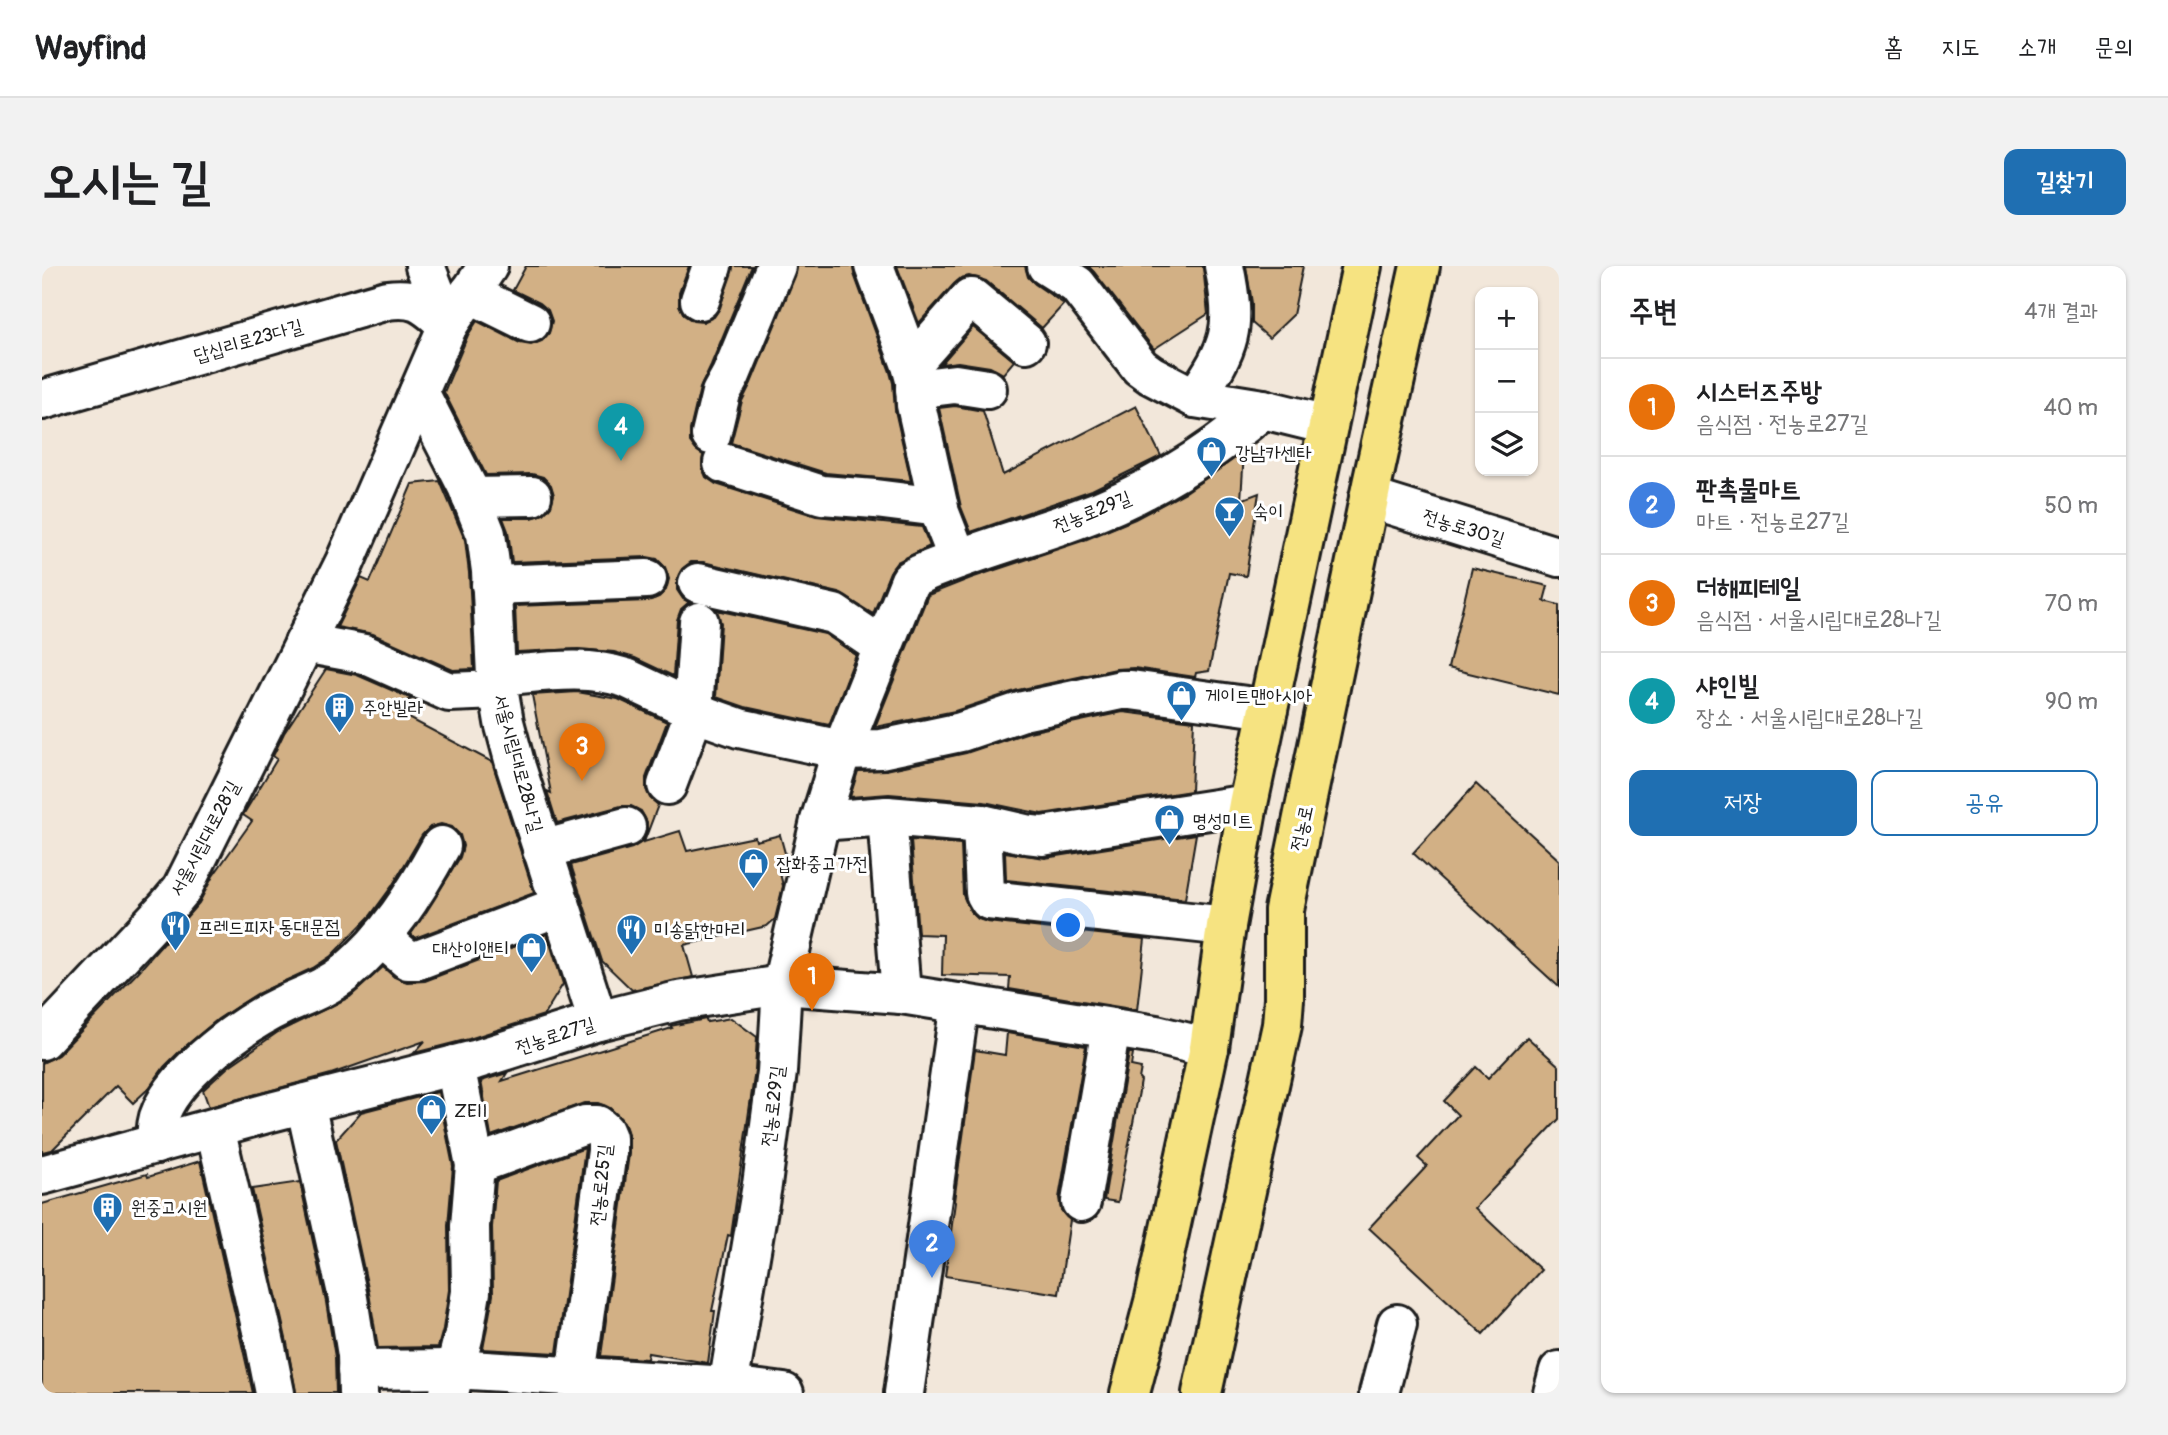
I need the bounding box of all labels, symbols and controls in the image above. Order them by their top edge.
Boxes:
text: Wayfind [35,28,147,69]
text: 홈 [1884,33,1903,62]
text: 지도 [1941,33,1980,62]
text: 소개 [2018,33,2056,62]
text: 문의 [2094,33,2133,62]
button: 길찾기 [2004,149,2126,215]
text: 오시는 길 [42,151,210,212]
map controls [1475,287,1538,476]
button: + [1475,287,1538,350]
text: 주변 [1629,293,1677,330]
text: 4개 결과 [2024,297,2098,326]
street label: 답십리로23다길 [191,314,306,368]
button: − [1475,350,1538,413]
text: 시스터즈주방 [1696,376,1822,408]
text: 1 [1648,393,1657,422]
text: 40 m [2044,393,2098,422]
pin: 4 [598,403,644,461]
text: 음식점 · 전농로27길 [1696,409,1868,438]
button: layers [1475,413,1538,476]
shop icon: 강남카센타 [1195,435,1229,479]
place label: 강남카센타 [1235,441,1312,465]
text: 판촉물마트 [1696,474,1801,506]
street label: 전농로29길 [1050,486,1135,538]
text: 2 [1646,491,1658,520]
text: 50 m [2044,491,2098,520]
bar icon: 숙이 [1213,494,1247,538]
place label: 숙이 [1253,500,1284,524]
street label: 전농로30길 [1420,504,1508,552]
text: 마트 · 전농로27길 [1696,507,1849,536]
text: 더해피테일 [1696,572,1801,604]
text: 3 [1646,589,1658,618]
text: 70 m [2045,589,2098,618]
text: 음식점 · 서울시립대로28나길 [1696,605,1941,634]
text: 샤인빌 [1696,670,1759,702]
shop icon: 게이트맨아시아 [1165,678,1199,722]
place label: 게이트맨아시아 [1205,684,1313,708]
text: 4 [1645,687,1659,716]
text: 90 m [2045,687,2098,716]
building icon: 주안빌라 [322,690,356,734]
street label: 서울시립대로28나길 [488,691,548,835]
place label: 주안빌라 [362,696,424,720]
text: 장소 · 서울시립대로28나길 [1696,703,1923,732]
pin: 3 [559,723,605,781]
button: 저장 [1629,770,1857,836]
button: 공유 [1871,770,2098,836]
street label: 서울시립대로28길 [164,777,245,900]
shop icon: 명성미트 [1152,803,1186,847]
street label: 전농로 [1285,803,1318,853]
place label: 명성미트 [1192,809,1253,833]
shop icon: 잡화중고가전 [736,846,770,890]
place label: 잡화중고가전 [776,852,868,876]
your location [1051,908,1085,942]
restaurant icon: 프레드피자 동대문점 [158,909,192,953]
restaurant icon: 미송닭한마리 [614,912,648,956]
place label: 프레드피자 동대문점 [198,915,340,939]
place label: 미송닭한마리 [654,918,746,942]
shop icon: 대산이앤티 [515,931,549,975]
place label: 대산이앤티 [433,937,509,961]
pin: 1 [789,953,835,1011]
street label: 전농로27길 [513,1012,598,1060]
street label: 전농로29길 [756,1064,790,1148]
shop icon: ZEII [414,1093,448,1137]
place label: ZEII [454,1099,488,1123]
street label: 전농로25길 [585,1143,617,1227]
building icon: 원중고시원 [91,1190,125,1234]
place label: 원중고시원 [131,1196,207,1220]
pin: 2 [909,1220,955,1278]

